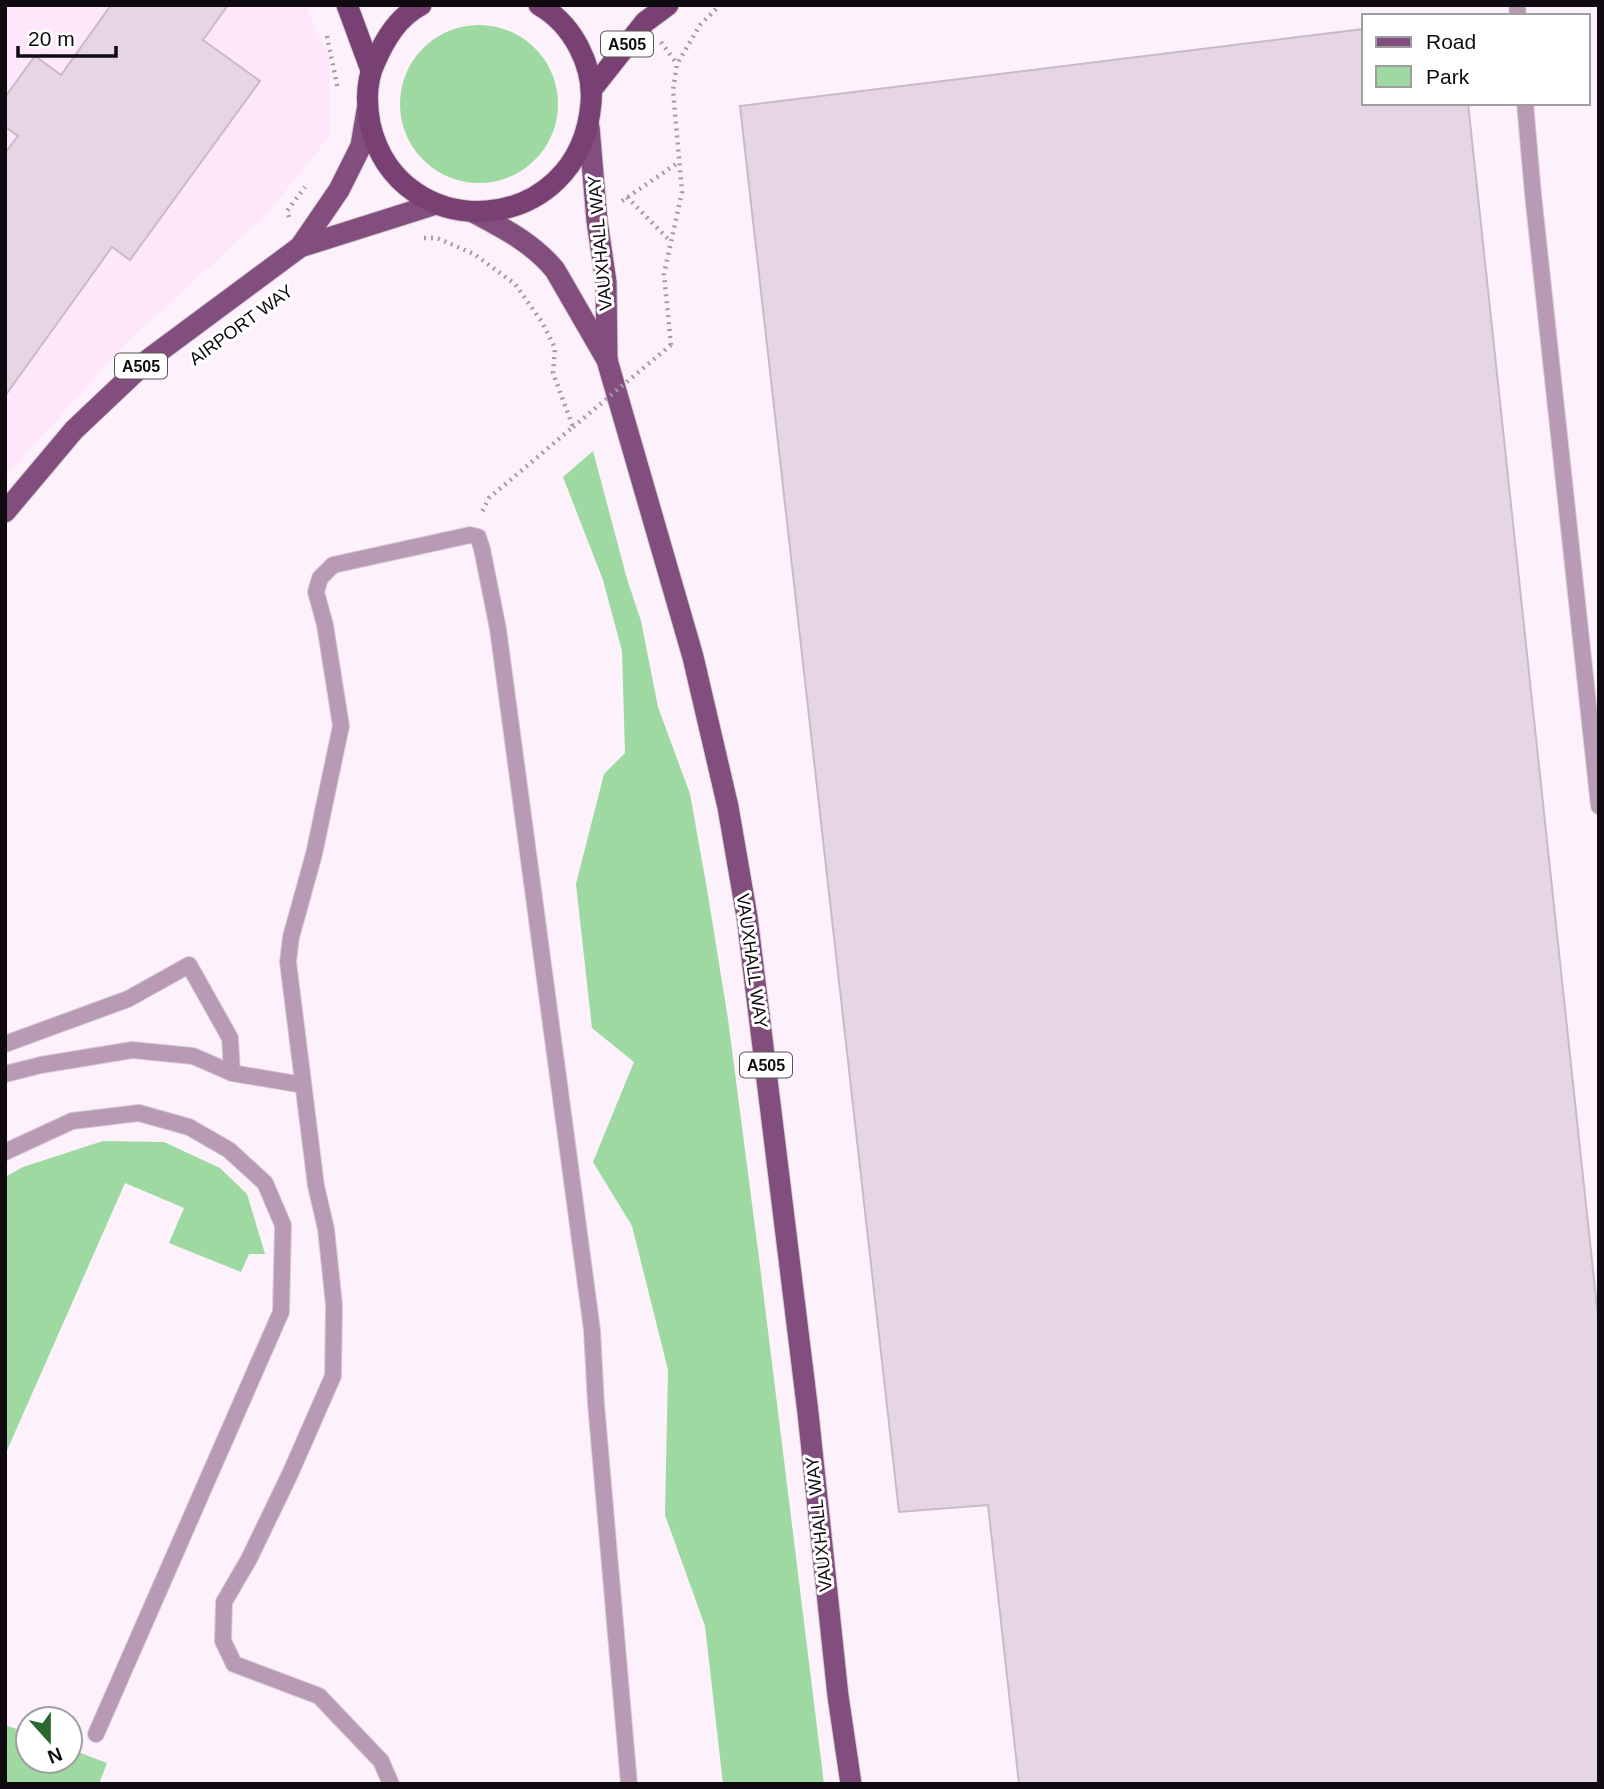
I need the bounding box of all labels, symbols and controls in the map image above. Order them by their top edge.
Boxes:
scale bar [18,14,116,58]
legend [1362,14,1590,105]
text: 20 m [28,27,75,50]
text: Road [1426,30,1476,53]
road number: A505 [601,32,653,56]
text: Park [1426,65,1470,88]
street label: VAUXHALL WAY [584,174,616,312]
street label: AIRPORT WAY [185,281,297,369]
road number: A505 [115,354,167,378]
street label: VAUXHALL WAY [733,892,771,1030]
road number: A505 [740,1052,792,1078]
street label: VAUXHALL WAY [802,1455,836,1593]
north arrow [14,1705,84,1775]
text: N [45,1743,65,1768]

